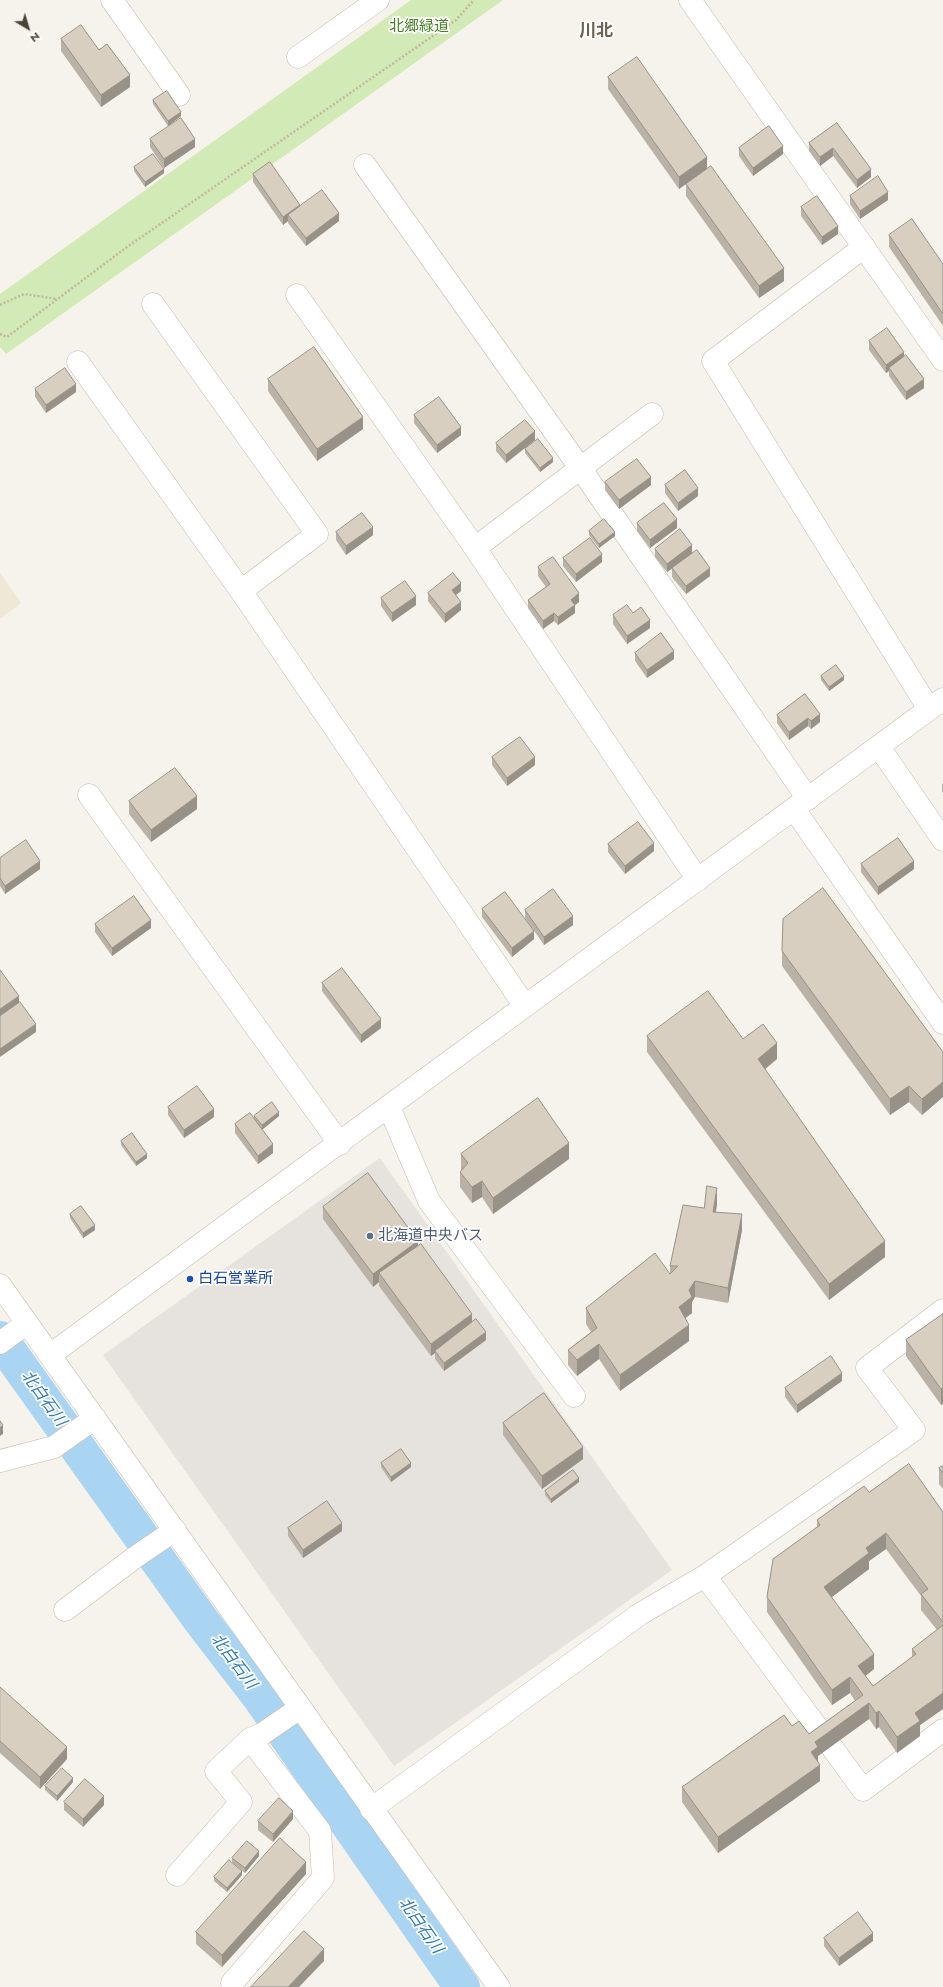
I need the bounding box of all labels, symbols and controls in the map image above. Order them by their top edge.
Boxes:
north arrow [8,8,48,48]
park label: 北郷緑道 [389,18,449,36]
district label: 川北 [579,22,613,42]
text: N [27,28,44,46]
place label: 北海道中央バス [378,1227,483,1245]
marker: 北海道中央バス [365,1231,375,1241]
place label: 白石営業所 [198,1270,273,1288]
marker: 白石営業所 [185,1274,195,1284]
water label: 北白石川 [16,1367,70,1431]
water label: 北白石川 [206,1631,260,1693]
water label: 北白石川 [394,1894,446,1958]

